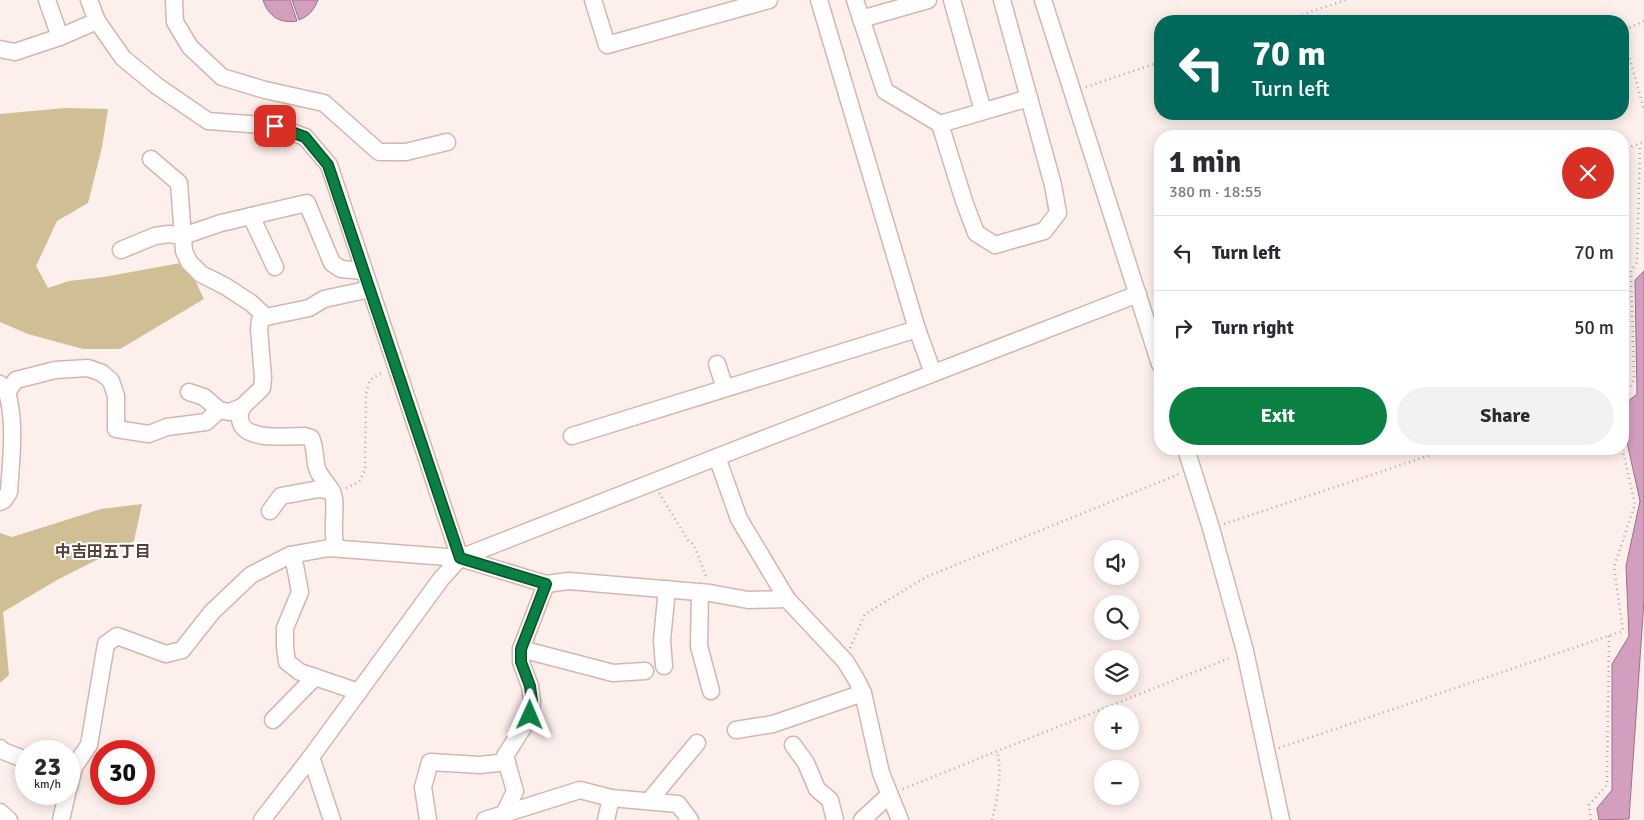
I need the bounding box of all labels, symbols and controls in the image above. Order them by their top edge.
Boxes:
text: 70 m [1252,32,1326,75]
icon: left [1169,35,1234,100]
text: Turn left [1252,75,1330,102]
pin [254,105,296,147]
icon: arrive [261,112,289,140]
text: 1 min [1169,144,1241,181]
button: close [1562,147,1614,199]
text: 380 m · 18:55 [1169,182,1262,202]
icon: left [1169,239,1197,267]
text: Turn left [1212,241,1281,265]
text: 70 m [1574,241,1614,265]
icon: right [1169,314,1197,342]
text: Turn right [1212,316,1294,340]
text: 50 m [1574,316,1614,340]
button: Exit [1169,387,1387,445]
button: Share [1397,387,1614,445]
map controls [1094,540,1139,805]
button: sound [1094,540,1139,585]
district label: 中吉田五丁目 [55,542,151,562]
button: search [1094,595,1139,640]
button: layers [1094,650,1139,695]
position arrow [503,688,555,740]
button: + [1094,705,1139,750]
speed limit sign: 30 [90,740,155,805]
text: 23 [34,751,61,782]
button: − [1094,760,1139,805]
text: km/h [34,777,61,792]

